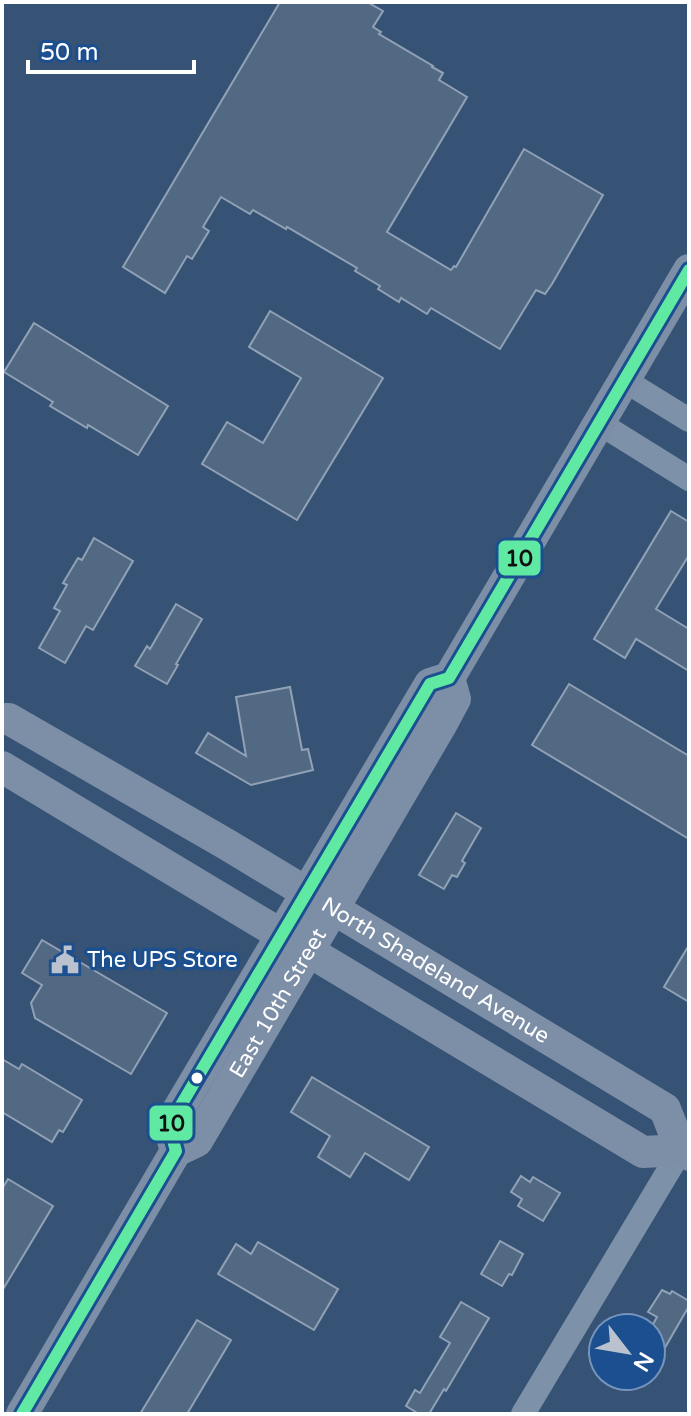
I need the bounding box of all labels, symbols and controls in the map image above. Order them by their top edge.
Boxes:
scale bar [28,24,194,74]
text: 50 m [40,38,98,67]
line badge: 10 [497,539,542,577]
text: 10 [505,546,533,572]
street label: North Shadeland Avenue [317,892,554,1049]
street label: East 10th Street [224,924,332,1082]
public building icon: The UPS Store [50,945,80,975]
place label: The UPS Store [87,947,238,973]
unlabelled marker [189,1070,205,1086]
line badge: 10 [148,1104,194,1142]
text: 10 [157,1111,185,1137]
north arrow [587,1312,667,1392]
text: N [628,1348,659,1376]

